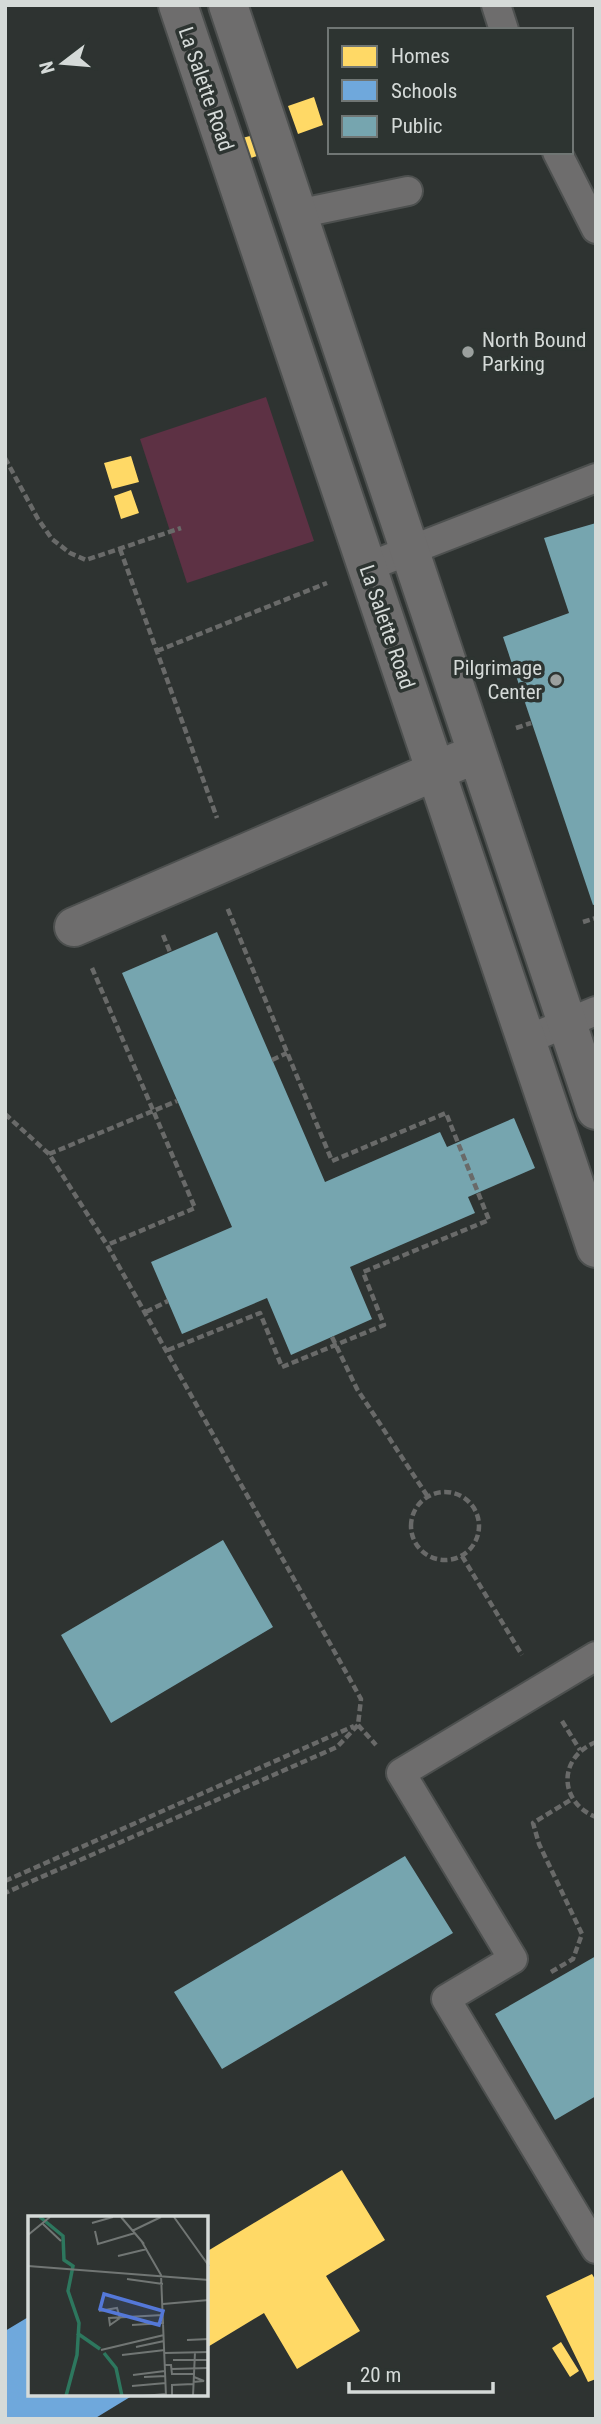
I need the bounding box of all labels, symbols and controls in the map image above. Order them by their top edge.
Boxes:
street label: La Salette Road [174,24,238,154]
north arrow [28,28,98,98]
legend [328,28,573,154]
text: Homes [391,44,450,68]
text: N [34,59,60,76]
text: Schools [391,79,457,103]
text: Public [391,114,443,138]
place label: North Bound Parking [482,328,586,376]
marker: North Bound Parking [460,344,476,360]
street label: La Salette Road [355,562,419,692]
place label: Pilgrimage Center [453,656,542,704]
marker: Pilgrimage Center [548,672,564,688]
inset map [28,2216,208,2396]
scale bar [349,2350,492,2394]
text: 20 m [360,2363,401,2387]

